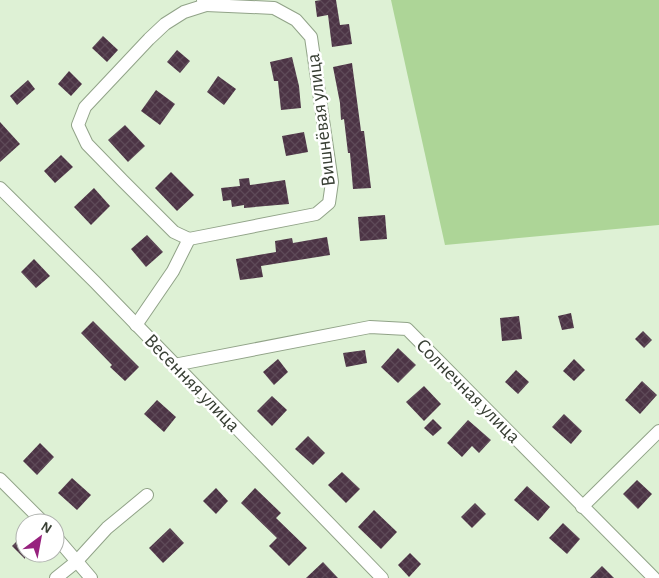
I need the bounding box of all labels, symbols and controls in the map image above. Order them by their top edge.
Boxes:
street label: Вишнёвая улица [303,52,339,188]
street label: Весенняя улица [140,330,244,436]
street label: Солнечная улица [412,335,524,447]
north arrow [15,513,65,563]
text: N [39,519,54,536]

